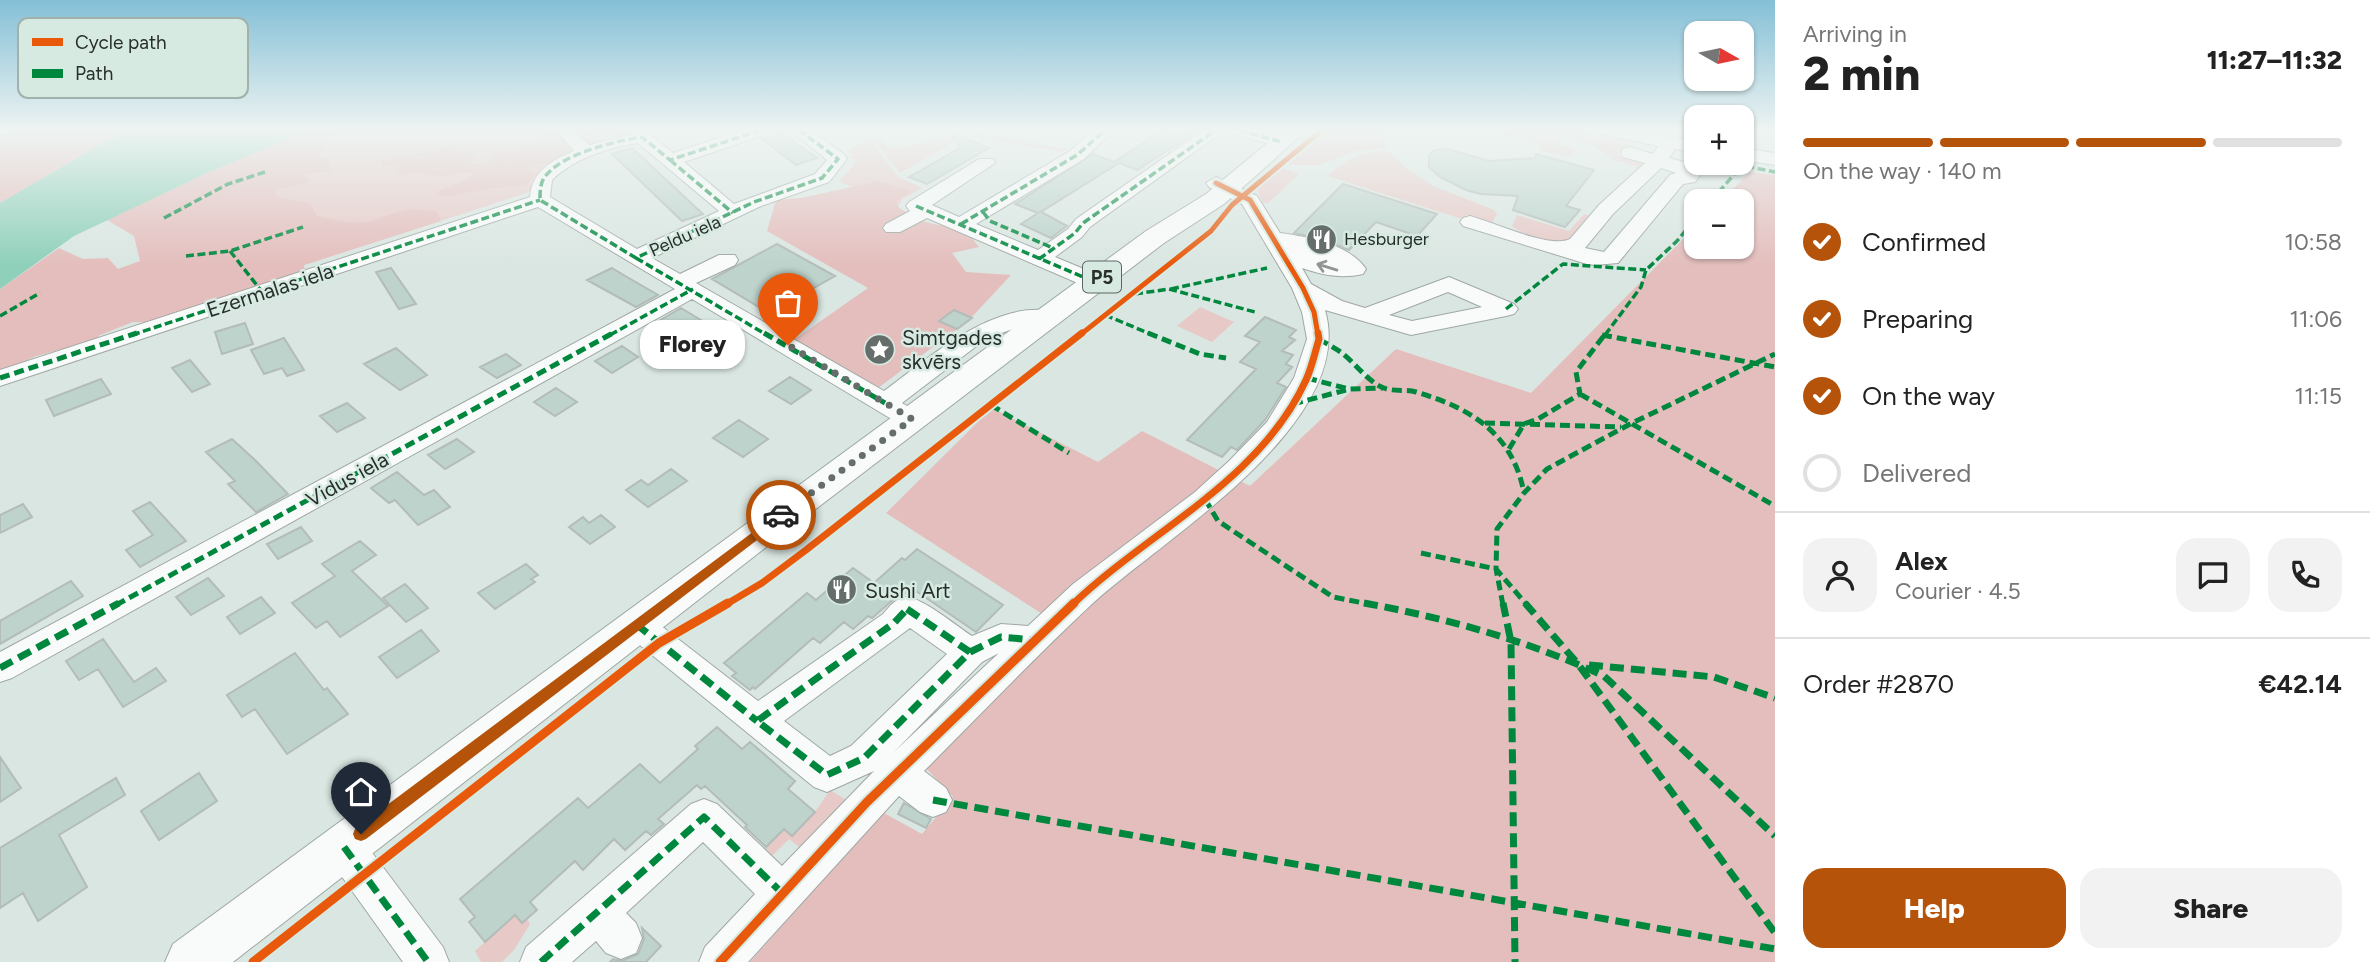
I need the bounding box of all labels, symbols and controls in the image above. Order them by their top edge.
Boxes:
legend [18,18,248,98]
text: Arriving in [1803,20,1907,48]
north arrow [1684,21,1754,91]
map controls [1684,21,1754,259]
text: Cycle path [75,31,167,54]
text: 11:27–11:32 [2207,44,2342,76]
text: 2 min [1803,46,1920,102]
text: Path [75,62,113,85]
button: + [1684,105,1754,175]
text: On the way · 140 m [1803,157,2002,185]
button: − [1684,189,1754,259]
street label: Peldu iela [646,210,724,262]
restaurant icon: Hesburger [1304,222,1338,256]
icon: check [1803,223,1841,261]
text: Confirmed [1862,226,1986,258]
place label: Hesburger [1344,228,1429,250]
text: 10:58 [2285,228,2342,256]
street label: Ezermalas iela [203,258,337,322]
one-way arrow [1317,260,1339,273]
road number: P5 [1083,262,1121,292]
pin [758,273,818,345]
icon: bag [769,284,807,322]
icon: check [1803,300,1841,338]
text: Preparing [1862,303,1973,335]
text: 11:06 [2289,305,2342,333]
callout: Florey [641,320,746,370]
place label: Simtgades skvērs [902,325,1002,374]
text: Florey [659,330,726,358]
place icon: Simtgades skvērs [862,332,896,366]
icon: check [1803,377,1841,415]
text: On the way [1862,380,1995,412]
text: 11:15 [2294,382,2342,410]
street label: Vidus iela [302,446,392,512]
text: Delivered [1862,457,1971,489]
courier [746,480,816,550]
icon: car [762,496,800,534]
button: person [1803,538,1877,612]
button: chat [2176,538,2250,612]
button: phone [2268,538,2342,612]
text: Alex [1895,545,1948,577]
restaurant icon: Sushi Art [825,573,859,607]
text: Courier · 4.5 [1895,577,2021,605]
place label: Sushi Art [865,578,950,603]
text: Order #2870 [1803,668,1954,700]
text: €42.14 [2259,668,2342,700]
pin [331,762,391,834]
icon: home [342,773,380,811]
button: Help [1803,868,2066,948]
button: Share [2080,868,2342,948]

